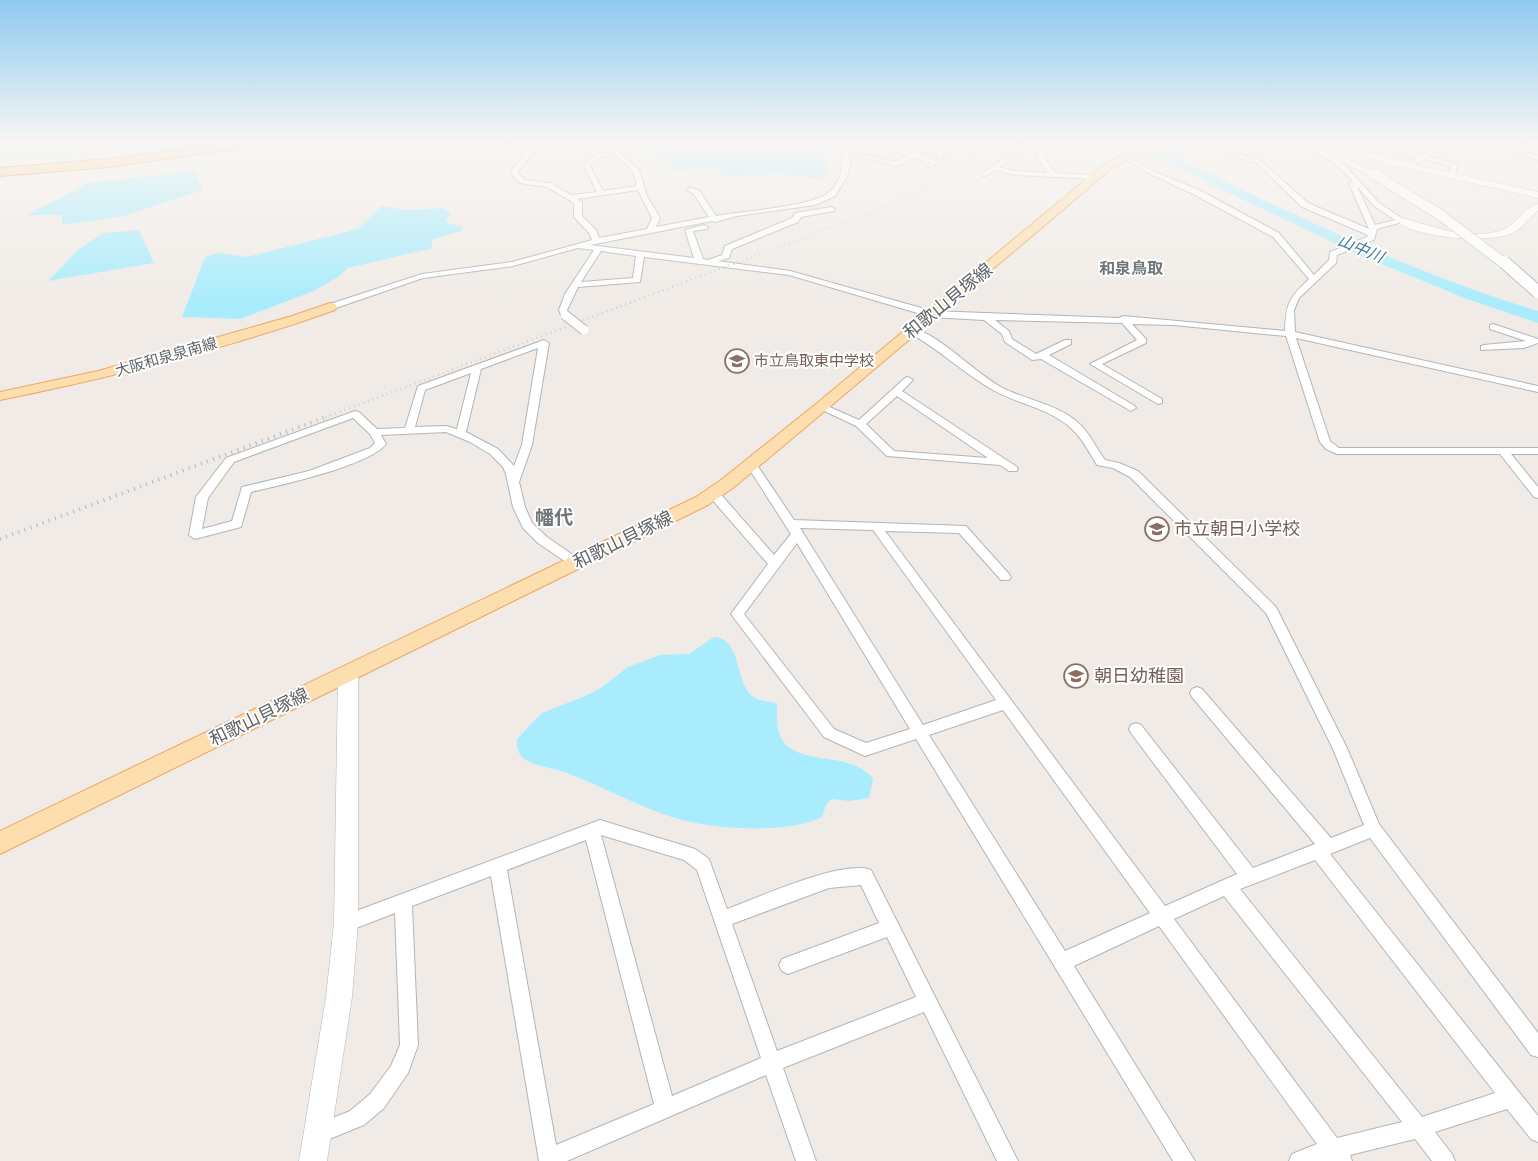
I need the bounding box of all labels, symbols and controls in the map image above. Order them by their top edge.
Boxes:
water label: 山中川 [1335,229,1389,267]
street label: 和歌山貝塚線 [898,258,997,344]
district label: 和泉鳥取 [1099,258,1163,278]
street label: 大阪和泉泉南線 [113,333,219,380]
school or university icon: 市立鳥取東中学校 [724,348,750,374]
place label: 市立鳥取東中学校 [754,351,874,370]
district label: 幡代 [535,505,573,529]
street label: 和歌山貝塚線 [569,506,676,574]
school or university icon: 市立朝日小学校 [1144,516,1170,542]
place label: 市立朝日小学校 [1174,517,1300,540]
school or university icon: 朝日幼稚園 [1063,663,1089,689]
place label: 朝日幼稚園 [1094,664,1184,687]
street label: 和歌山貝塚線 [205,683,312,751]

